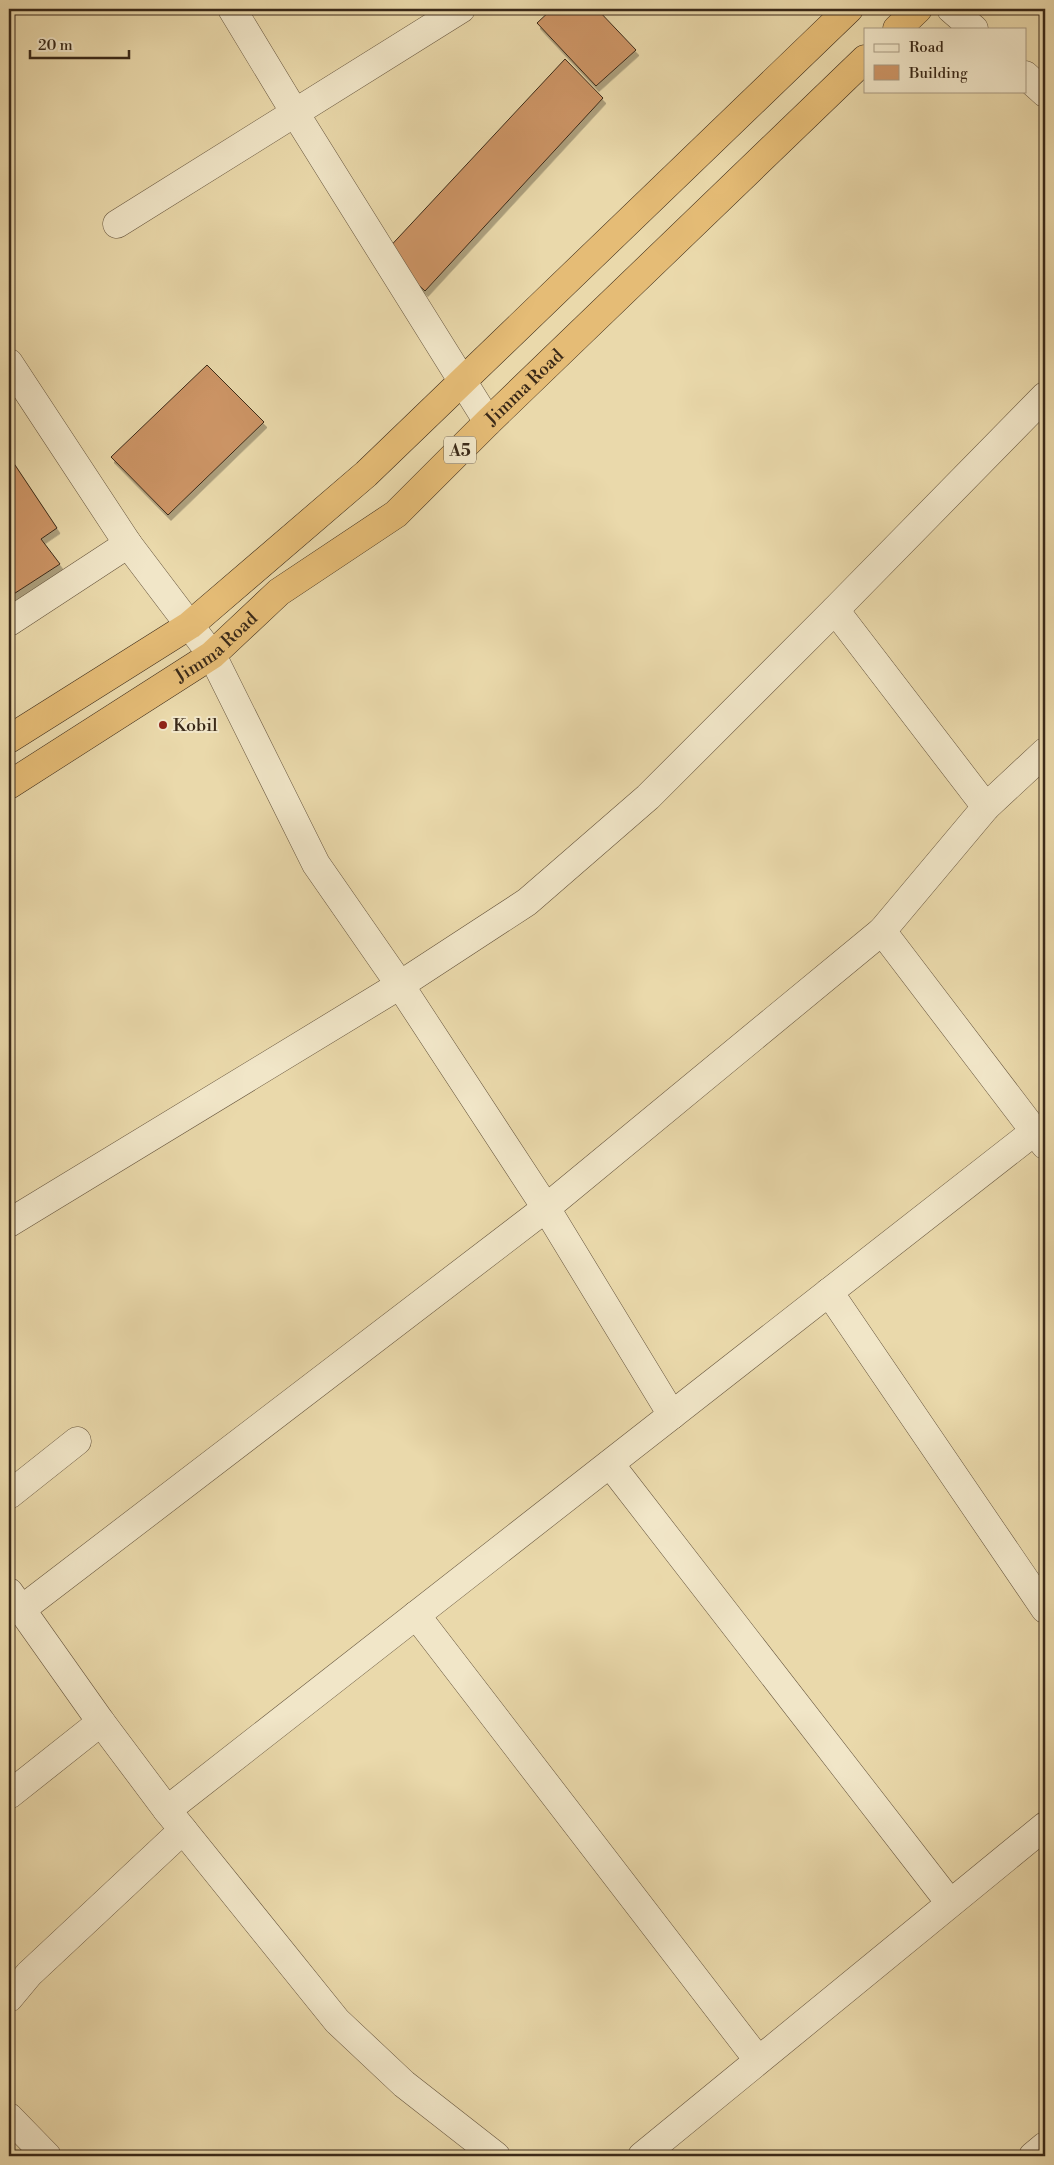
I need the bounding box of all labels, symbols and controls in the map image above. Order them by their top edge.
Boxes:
scale bar [30,28,129,60]
legend [864,28,1026,92]
text: 20 m [38,36,73,55]
text: Road [909,38,944,57]
text: Building [908,64,968,83]
street label: Jimma Road [480,344,569,431]
road number: A5 [444,436,476,464]
street label: Jimma Road [170,607,263,688]
place label: Kobil [173,714,218,737]
marker: Kobil [157,719,169,731]

